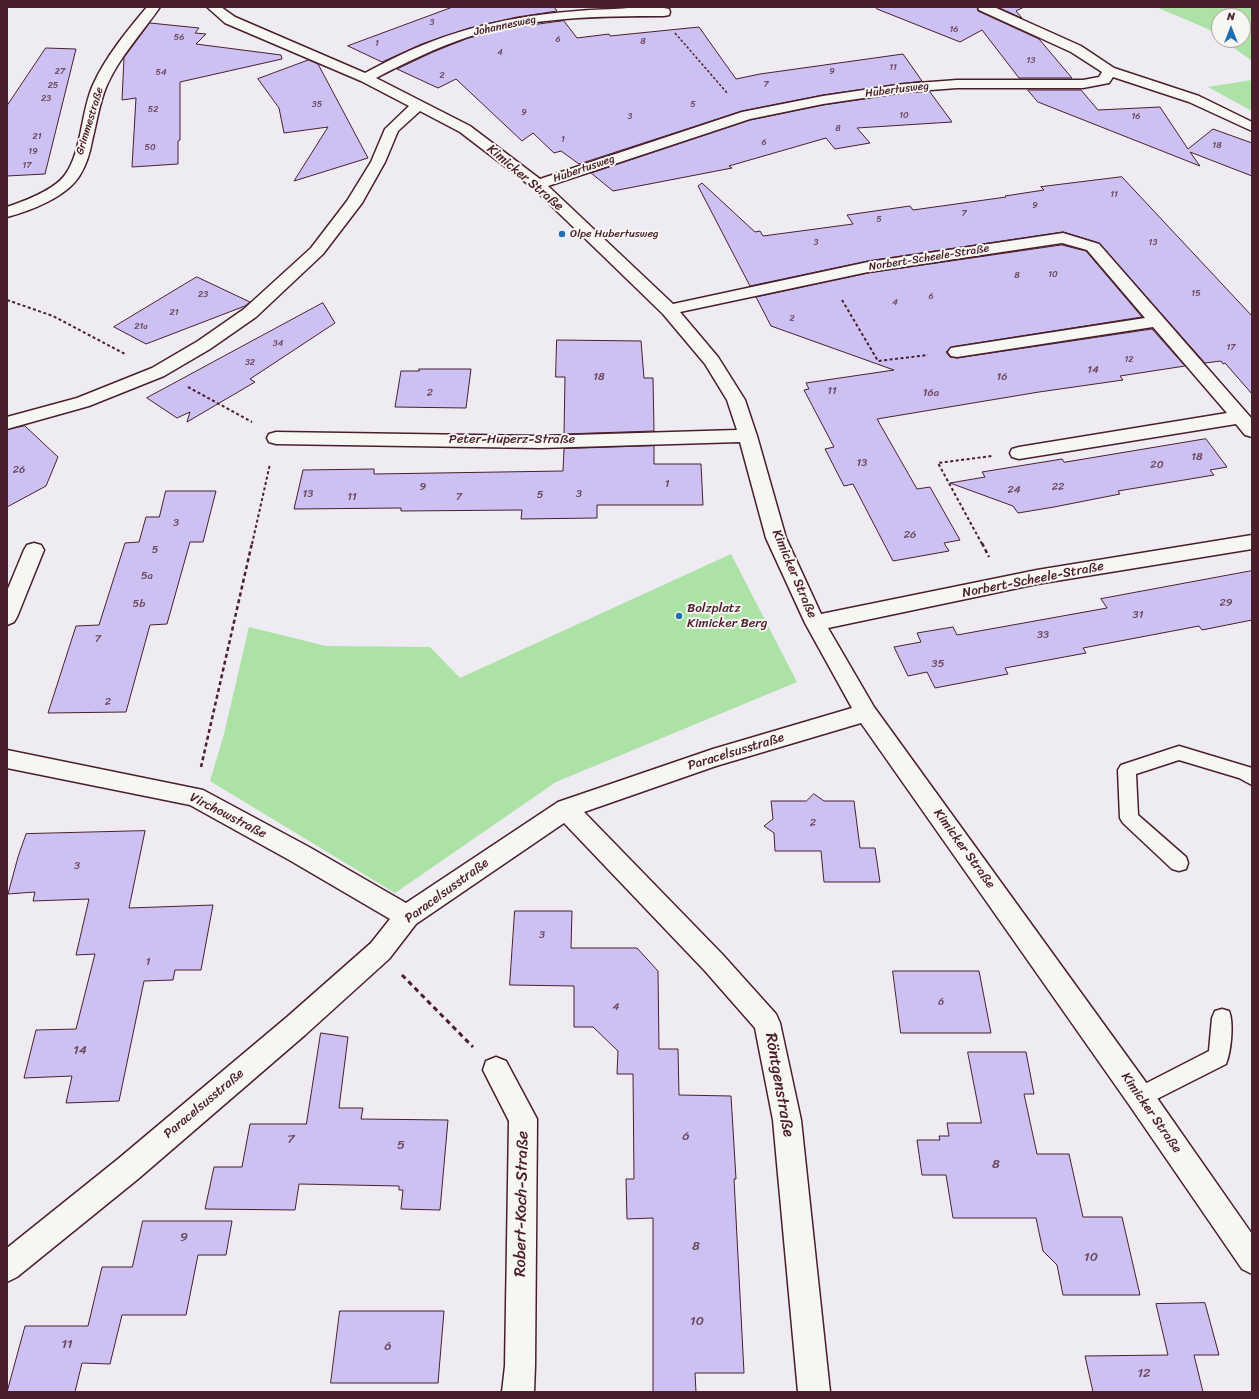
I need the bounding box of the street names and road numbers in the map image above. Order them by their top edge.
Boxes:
street label: Johannesweg [473,13,537,39]
street label: Hubertusweg [864,80,930,100]
street label: Grimmestraße [73,86,107,156]
street label: Kimicker Straße [484,142,566,214]
street label: Hubertusweg [552,152,616,186]
street label: Norbert-Scheele-Straße [868,242,990,274]
street label: Peter-Huperz-Straße [449,432,575,448]
street label: Kimicker Straße [768,527,820,621]
street label: Norbert-Scheele-Straße [961,559,1105,601]
street label: Paracelsusstraße [686,730,786,774]
street label: Virchowstraße [187,790,269,842]
street label: Kimicker Straße [930,806,998,892]
street label: Paracelsusstraße [402,855,492,927]
street label: Röntgenstraße [760,1031,798,1139]
street label: Paracelsusstraße [161,1066,247,1142]
street label: Kimicker Straße [1117,1070,1185,1156]
street label: Robert-Koch-Straße [511,1131,533,1277]

